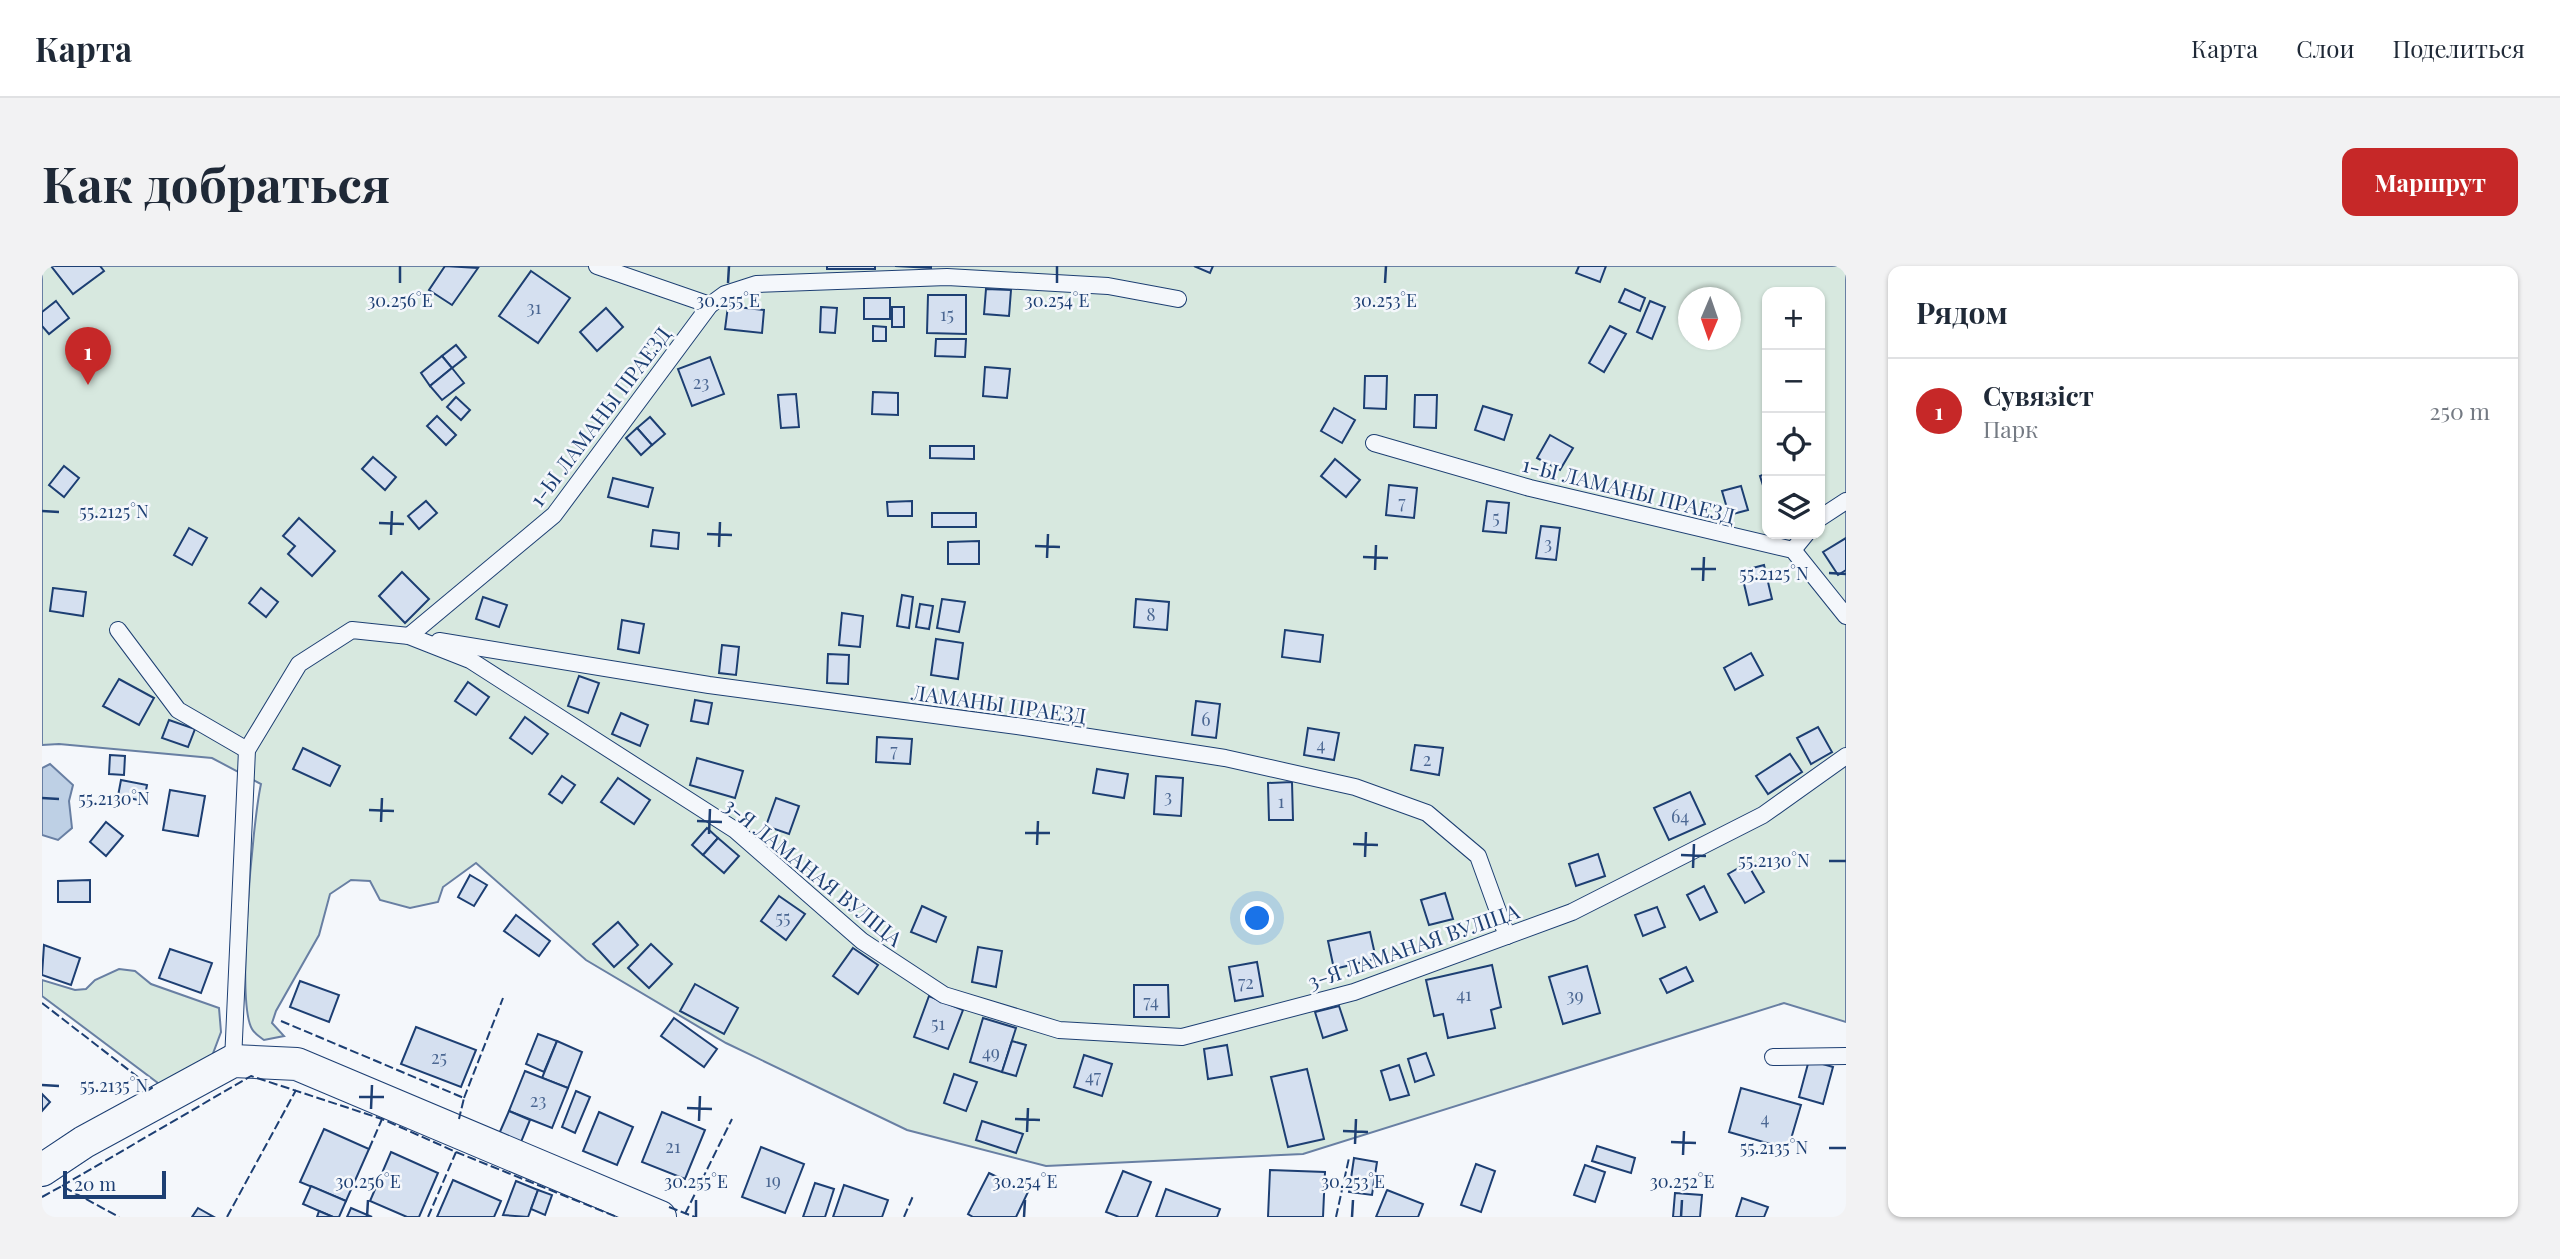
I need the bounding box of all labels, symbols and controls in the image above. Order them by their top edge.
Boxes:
text: Карта [35,26,132,70]
text: Карта [2191,32,2258,64]
text: Слои [2296,32,2355,64]
text: Поделиться [2393,32,2525,64]
button: Маршрут [2342,148,2518,216]
text: Как добраться [42,150,390,215]
north arrow [1678,287,1741,350]
map controls [1762,287,1825,539]
button: + [1762,287,1825,350]
text: 30.256°E [367,288,433,312]
text: 30.255°E [696,288,760,312]
text: 30.254°E [1025,288,1089,312]
text: 30.253°E [1353,288,1417,312]
text: Рядом [1916,292,2008,332]
house number: 31 [527,295,542,319]
house number: 15 [940,302,954,326]
street label: 1-Ы ЛАМАНЫ ПРАЕЗД [522,320,676,512]
pin: 1 [65,327,111,385]
button: − [1762,350,1825,413]
house number: 23 [693,370,709,394]
text: Сувязіст [1983,378,2094,413]
text: 1 [1935,395,1943,426]
text: 250 m [2429,395,2490,426]
button: locate [1762,413,1825,476]
text: Парк [1983,413,2038,444]
street label: 1-Ы ЛАМАНЫ ПРАЕЗД [1520,449,1738,529]
button: layers [1762,476,1825,539]
house number: 7 [1398,490,1406,514]
text: 55.2125°N [79,499,149,523]
house number: 5 [1492,505,1500,529]
house number: 3 [1544,531,1552,555]
text: 55.2125°N [1739,561,1809,585]
house number: 8 [1146,602,1156,626]
street label: ЛАМАНЫ ПРАЕЗД [909,677,1088,729]
house number: 6 [1201,707,1211,731]
house number: 4 [1317,732,1326,756]
house number: 7 [890,738,898,762]
house number: 2 [1423,747,1431,771]
house number: 3 [1164,784,1172,808]
text: 55.2130°N [78,786,150,810]
house number: 1 [1278,789,1285,813]
street label: 3-Я ЛАМАНАЯ ВУЛІЦА [719,790,910,952]
house number: 64 [1671,804,1689,828]
text: 55.2130°N [1738,848,1810,872]
street label: 3-Я ЛАМАНАЯ ВУЛІЦА [1304,895,1523,994]
your location [1240,901,1274,935]
house number: 55 [776,905,790,929]
house number: 72 [1238,970,1254,994]
house number: 41 [1456,982,1472,1006]
house number: 39 [1566,983,1584,1007]
house number: 74 [1143,989,1159,1013]
house number: 51 [931,1011,945,1035]
house number: 49 [982,1040,1000,1064]
house number: 25 [431,1045,447,1069]
house number: 47 [1085,1064,1102,1088]
text: 55.2135°N [80,1073,149,1097]
house number: 23 [530,1088,546,1112]
house number: 4 [1761,1106,1770,1130]
house number: 21 [665,1134,681,1158]
text: 55.2135°N [1740,1135,1809,1159]
scale bar [63,1168,166,1200]
house number: 19 [765,1168,781,1192]
text: 30.256°E [335,1169,401,1193]
text: 30.255°E [664,1169,728,1193]
text: 30.254°E [993,1169,1057,1193]
text: 30.253°E [1321,1169,1385,1193]
text: 30.252°E [1650,1169,1714,1193]
text: 20 m [74,1170,116,1196]

